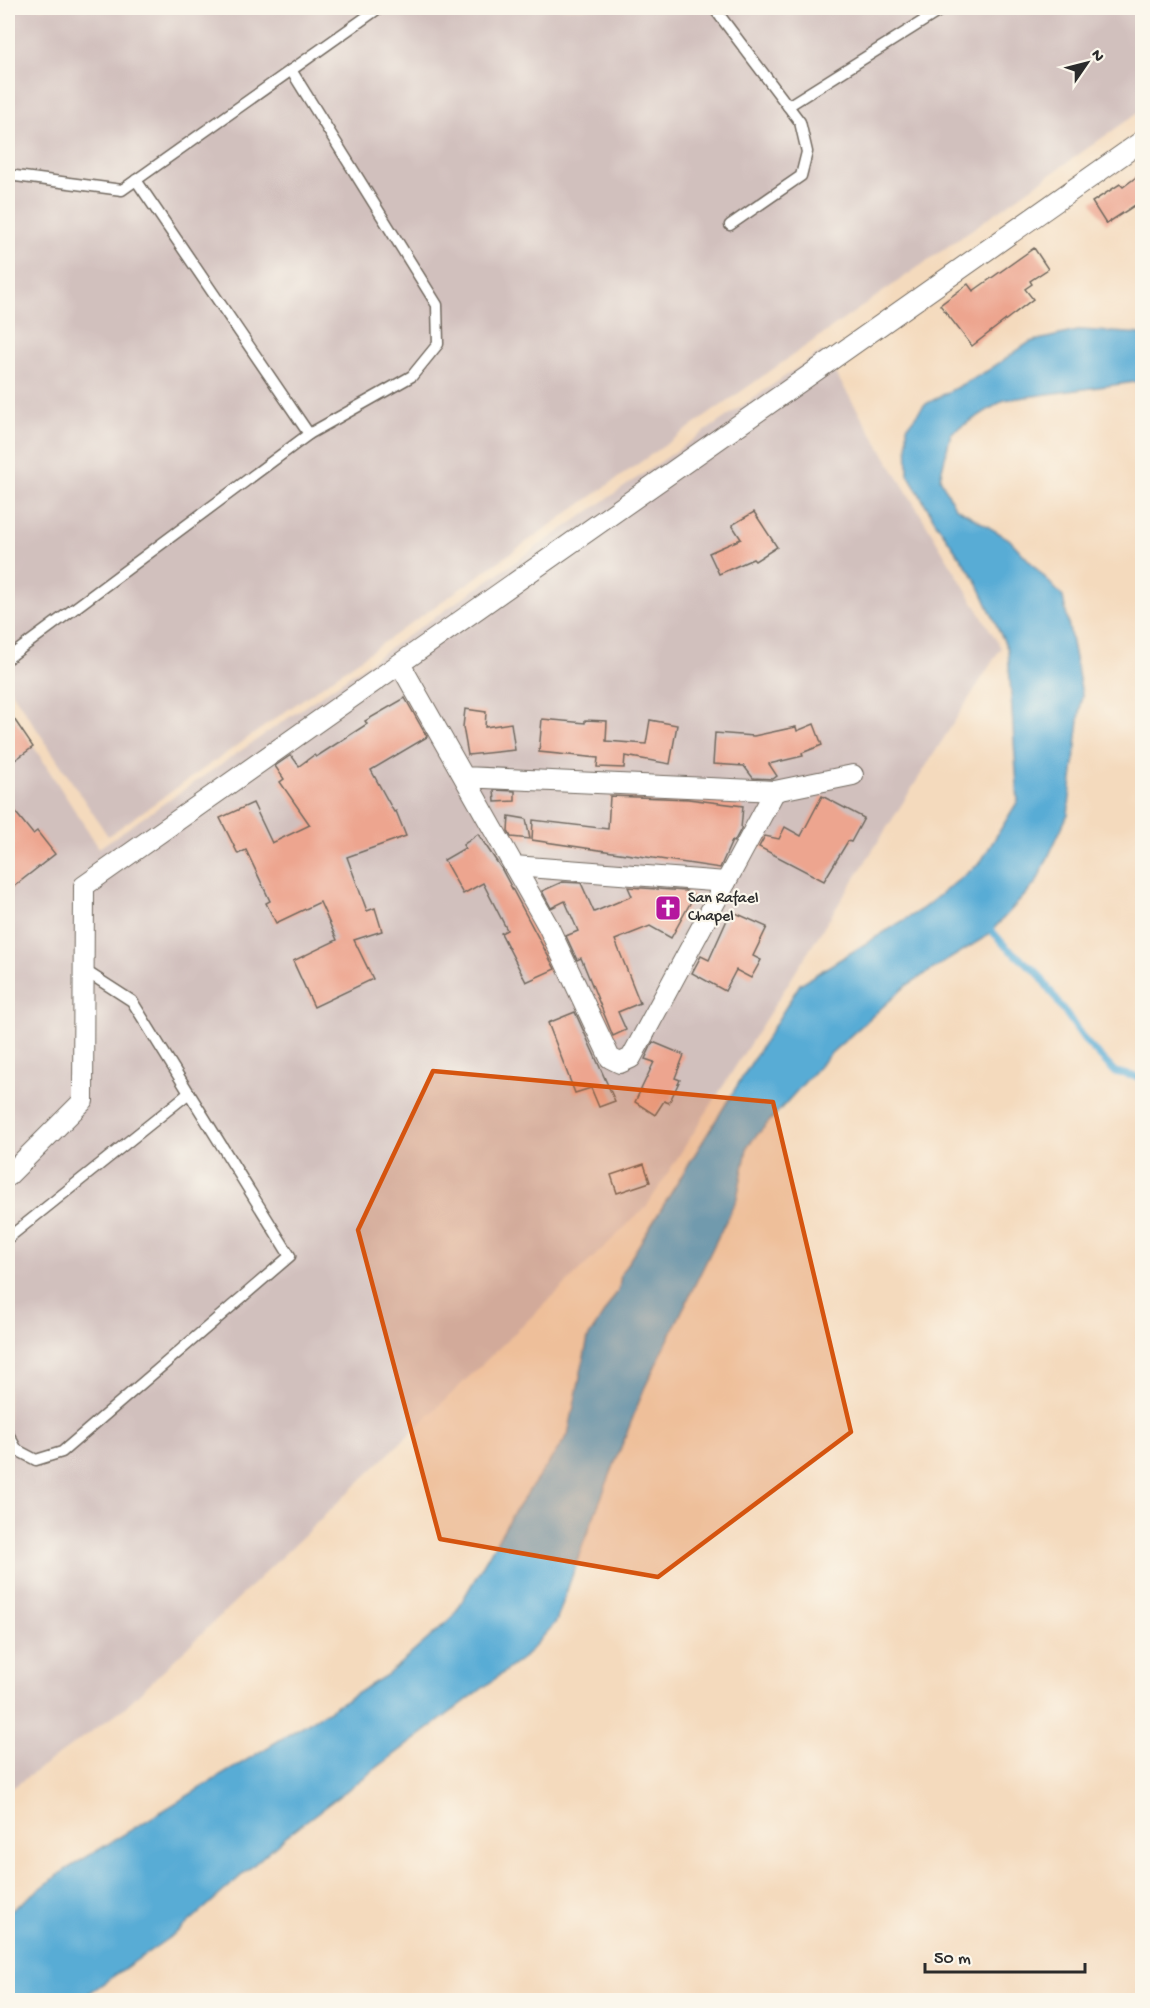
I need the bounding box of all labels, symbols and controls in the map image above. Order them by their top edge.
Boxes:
north arrow [1057,33,1117,93]
text: N [1086,47,1108,67]
place label: San Rafael Chapel [688,890,759,927]
church icon: San Rafael Chapel [653,893,683,923]
scale bar [925,1936,1086,1974]
text: 50 m [934,1949,971,1970]

